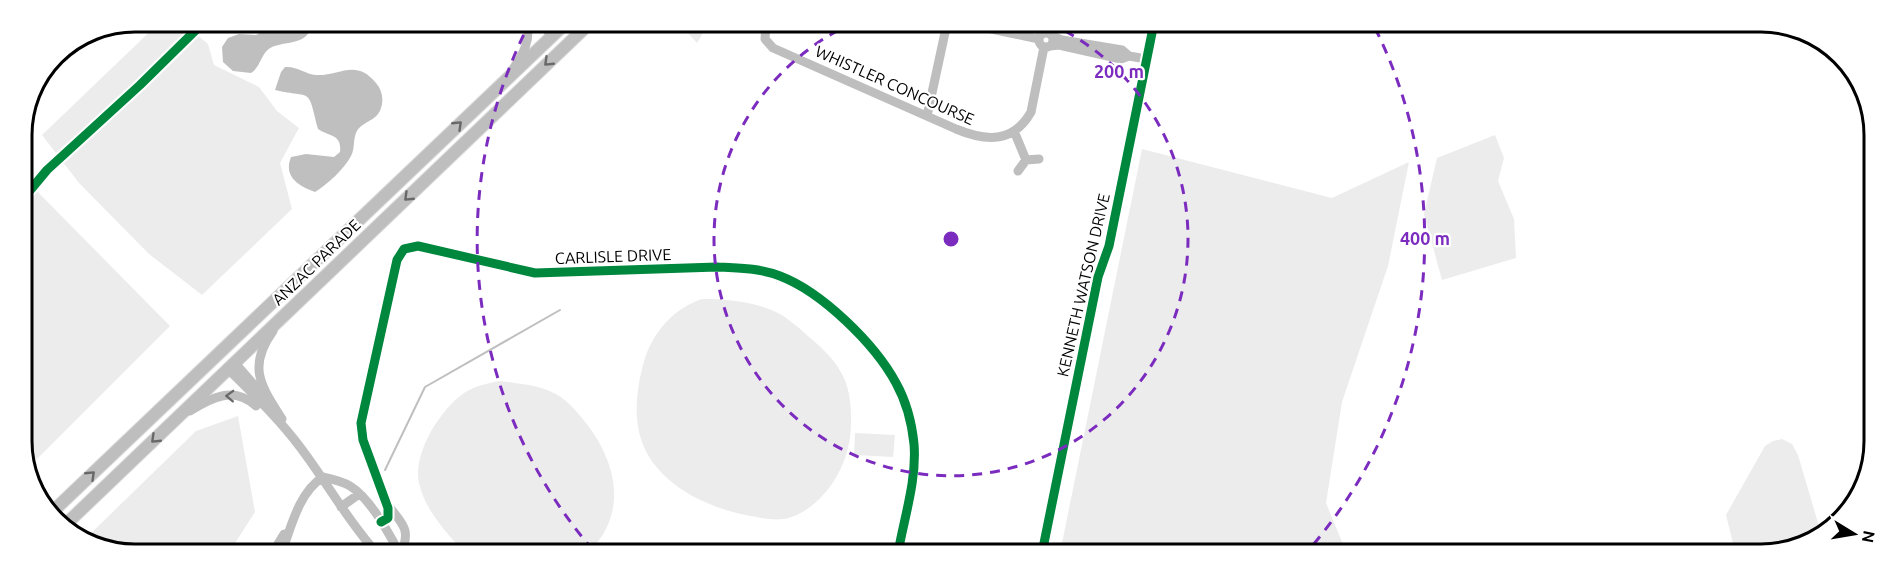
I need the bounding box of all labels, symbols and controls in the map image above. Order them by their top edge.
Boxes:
street label: WHISTLER CONCOURSE [813,42,977,128]
one-way arrow [545,55,556,66]
text: 200 m [1094,61,1144,81]
one-way arrow [451,121,461,132]
one-way arrow [404,190,415,201]
street label: KENNETH WATSON DRIVE [1053,192,1113,378]
street label: ANZAC PARADE [268,215,364,309]
text: 400 m [1400,228,1450,248]
centre of rings [941,229,961,249]
street label: CARLISLE DRIVE [554,245,672,267]
one-way arrow [226,389,235,402]
one-way arrow [152,431,163,442]
one-way arrow [84,471,94,482]
north arrow [1824,504,1884,564]
text: N [1859,529,1879,544]

